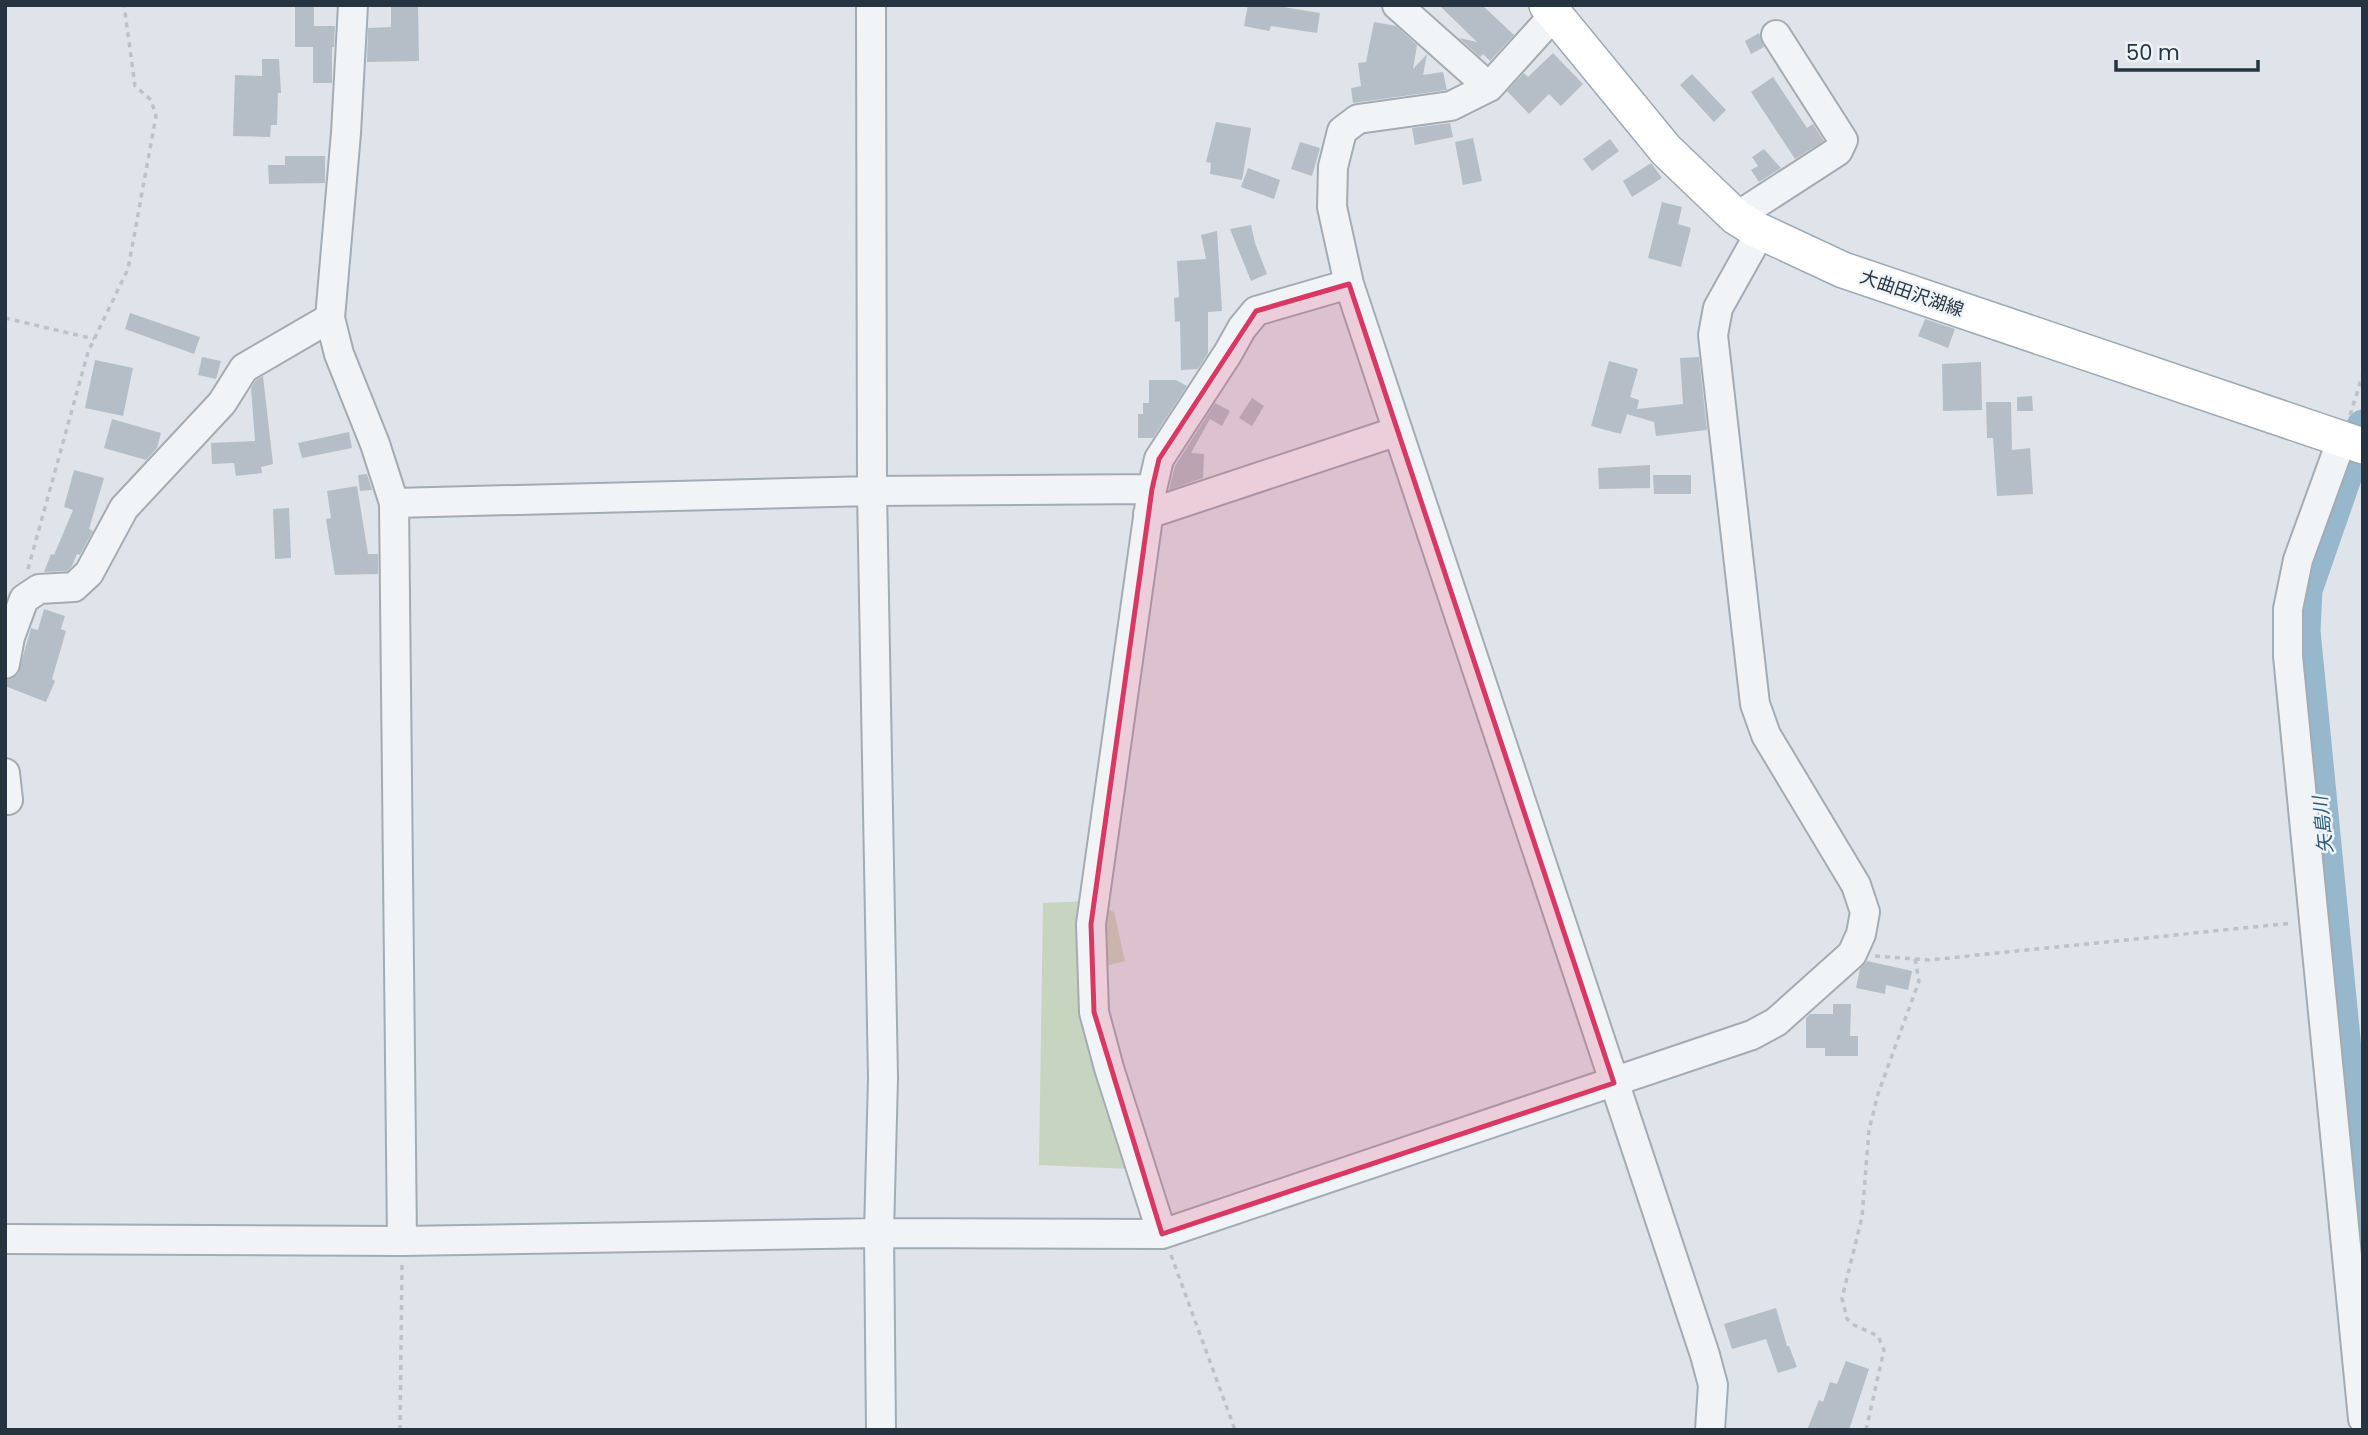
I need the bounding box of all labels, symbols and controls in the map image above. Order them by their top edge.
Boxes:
scale bar [2116,28,2258,72]
text: 50 m [2126,38,2180,67]
street label: 大曲田沢湖線 [1857,264,1967,322]
water label: 矢島川 [2306,793,2339,855]

